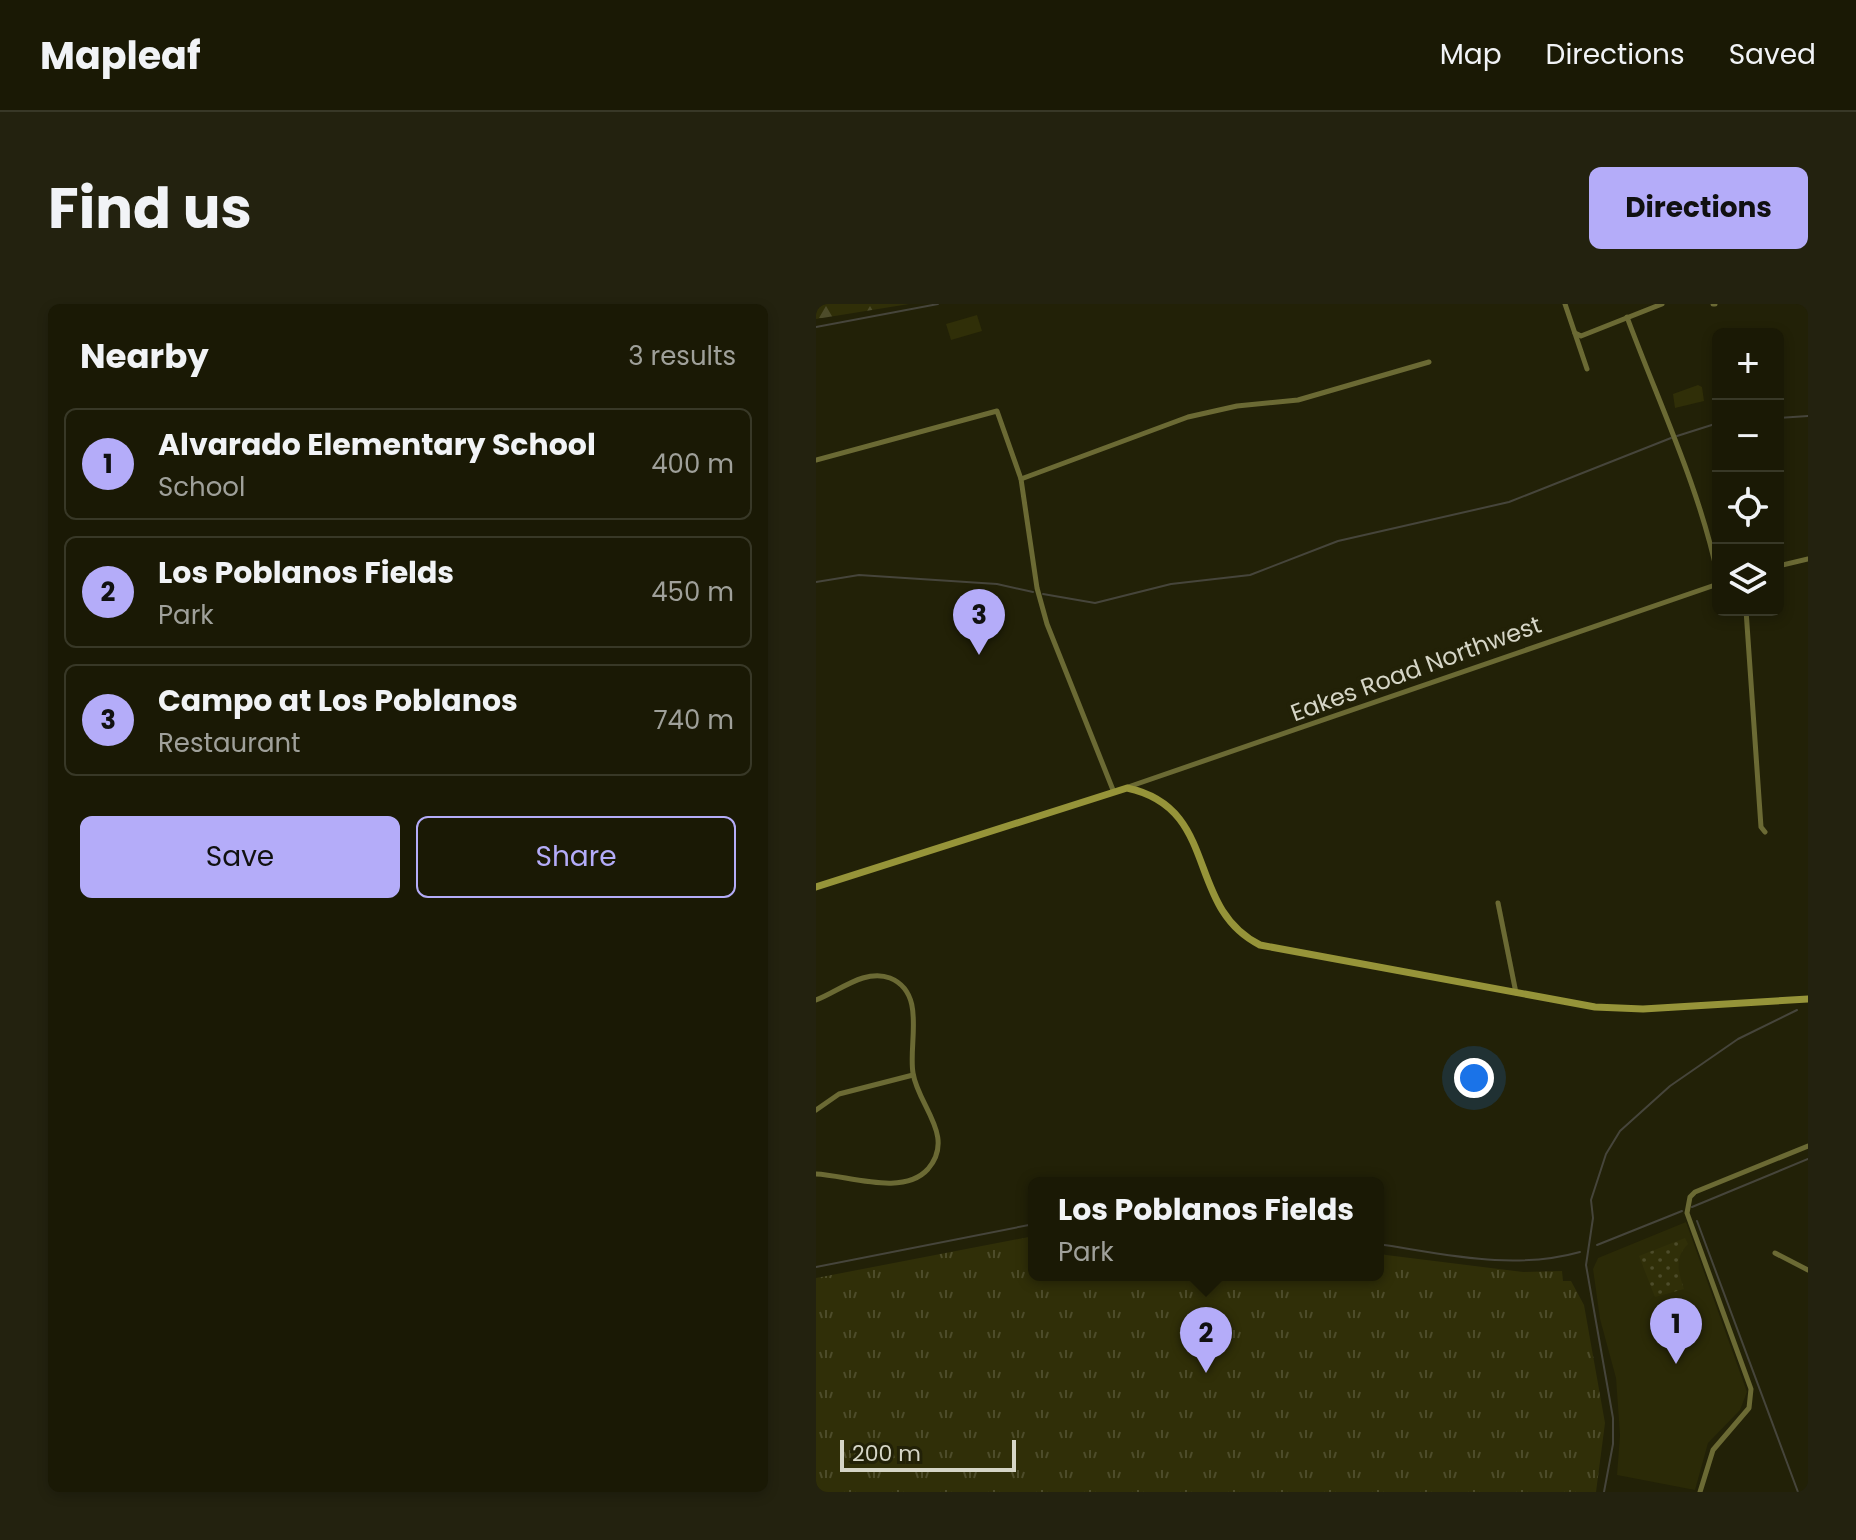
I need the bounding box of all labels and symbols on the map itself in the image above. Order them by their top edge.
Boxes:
pin: 3 [953,589,1005,655]
street label: Eakes Road Northwest [1286,608,1546,729]
your location [1454,1058,1494,1098]
pin: 1 [1650,1298,1702,1364]
pin: 2 [1180,1307,1232,1373]
scale bar [840,1436,1016,1472]

